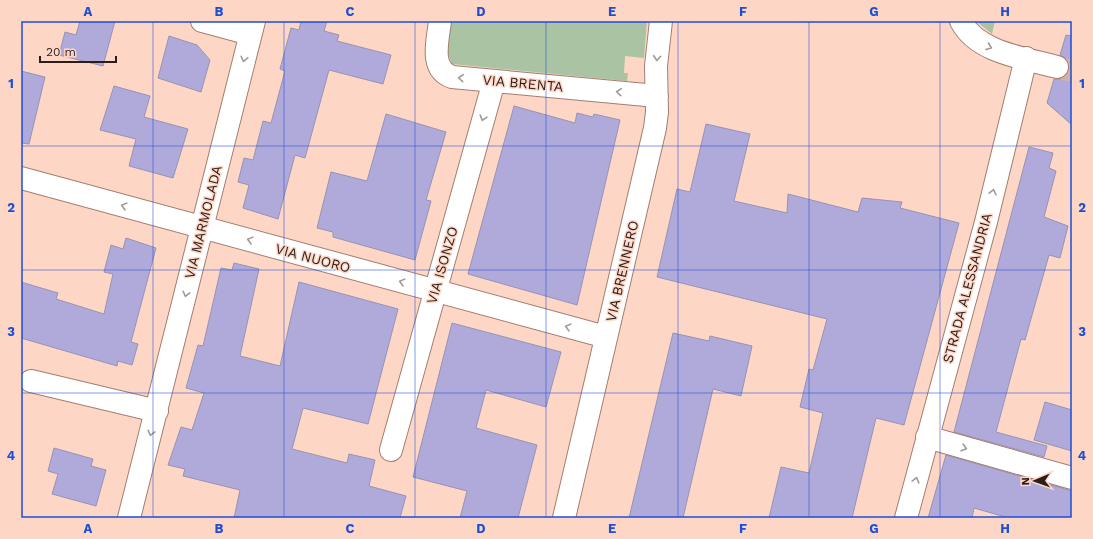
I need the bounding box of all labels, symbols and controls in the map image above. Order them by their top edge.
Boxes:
text: A [84,4,93,19]
text: B [215,4,224,19]
text: C [346,4,355,19]
text: D [476,4,486,19]
text: E [608,4,616,19]
text: F [739,4,747,19]
text: G [869,4,879,19]
text: H [1000,4,1010,19]
scale bar [40,38,116,64]
one-way arrow [985,42,992,50]
text: 20 m [46,45,76,59]
one-way arrow [240,55,249,62]
one-way arrow [653,55,662,61]
street label: VIA BRENTA [482,72,564,94]
one-way arrow [458,73,464,82]
text: 1 [8,76,14,91]
text: 1 [1079,76,1085,91]
one-way arrow [616,88,622,97]
one-way arrow [479,115,488,122]
street label: VIA MARMOLADA [181,164,225,280]
one-way arrow [988,189,996,196]
text: 2 [7,200,15,215]
text: 2 [1078,200,1086,215]
one-way arrow [121,202,128,211]
street label: STRADA ALESSANDRIA [939,211,995,365]
street label: VIA BRENNERO [603,219,641,323]
street label: VIA ISONZO [423,225,461,305]
one-way arrow [247,236,254,245]
street label: VIA NUORO [274,240,352,276]
one-way arrow [399,278,406,286]
one-way arrow [182,290,190,297]
one-way arrow [565,323,572,332]
text: 3 [7,324,15,339]
text: 3 [1078,324,1086,339]
one-way arrow [147,430,156,437]
one-way arrow [961,443,968,452]
text: 4 [7,448,16,463]
text: 4 [1078,448,1087,463]
north arrow [1015,461,1055,501]
one-way arrow [911,477,919,483]
text: N [1019,477,1032,486]
text: A [84,521,93,536]
text: B [215,521,224,536]
text: C [346,521,355,536]
text: D [476,521,486,536]
text: E [608,521,616,536]
text: F [739,521,747,536]
text: G [869,521,879,536]
text: H [1000,521,1010,536]

